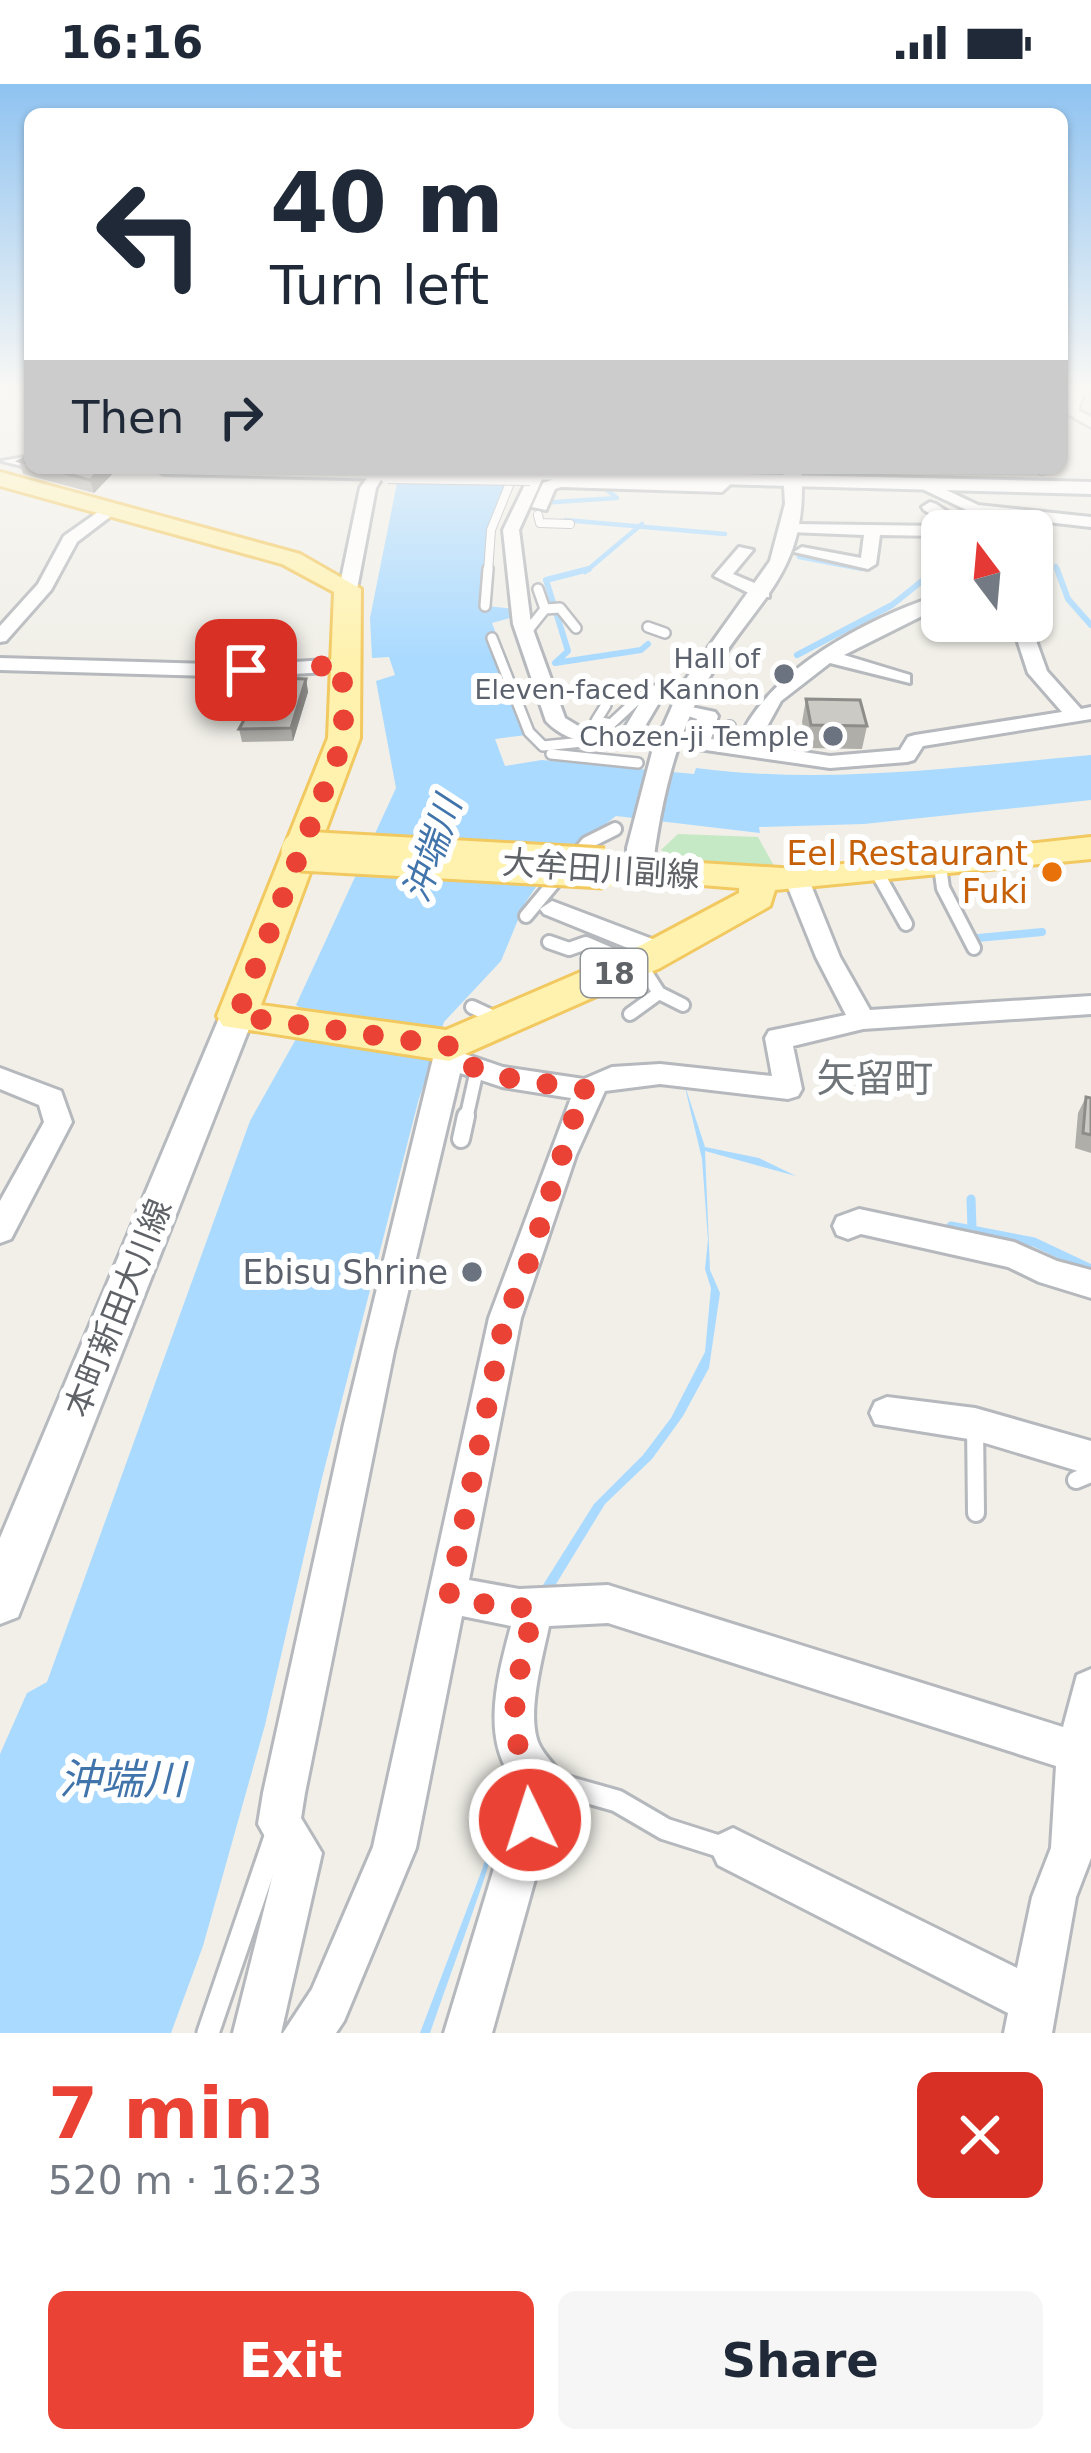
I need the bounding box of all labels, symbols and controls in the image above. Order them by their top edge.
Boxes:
text: 16:16 [60,16,203,69]
text: 40 m [270,154,504,252]
icon: left [72,156,228,312]
text: Turn left [270,254,489,317]
icon: right [208,384,274,450]
text: Then [72,391,184,444]
north arrow [921,510,1053,642]
map controls [921,510,1053,642]
pin [195,619,297,721]
icon: arrive [213,637,279,703]
place label: Hall of Eleven-faced Kannon [475,643,761,705]
marker: Hall of Eleven-faced Kannon [771,661,797,687]
place label: Chozen-ji Temple [579,721,809,752]
marker: Chozen-ji Temple [820,723,846,749]
water label: 沖端川 [395,787,470,907]
place label: Eel Restaurant Fuki [787,834,1028,911]
street label: 大牟田川副線 [501,843,701,895]
marker: Eel Restaurant Fuki [1039,859,1065,885]
road number: 18 [581,949,647,997]
district label: 矢留町 [816,1056,934,1101]
street label: 本町新田大川線 [57,1194,179,1422]
place label: Ebisu Shrine [243,1253,448,1292]
marker: Ebisu Shrine [459,1259,485,1285]
water label: 沖端川 [59,1755,189,1804]
position arrow [467,1757,593,1883]
text: 7 min [48,2071,274,2155]
button: close [917,2072,1043,2198]
text: 520 m · 16:23 [48,2158,322,2203]
button: Exit [48,2291,534,2429]
button: Share [558,2291,1043,2429]

